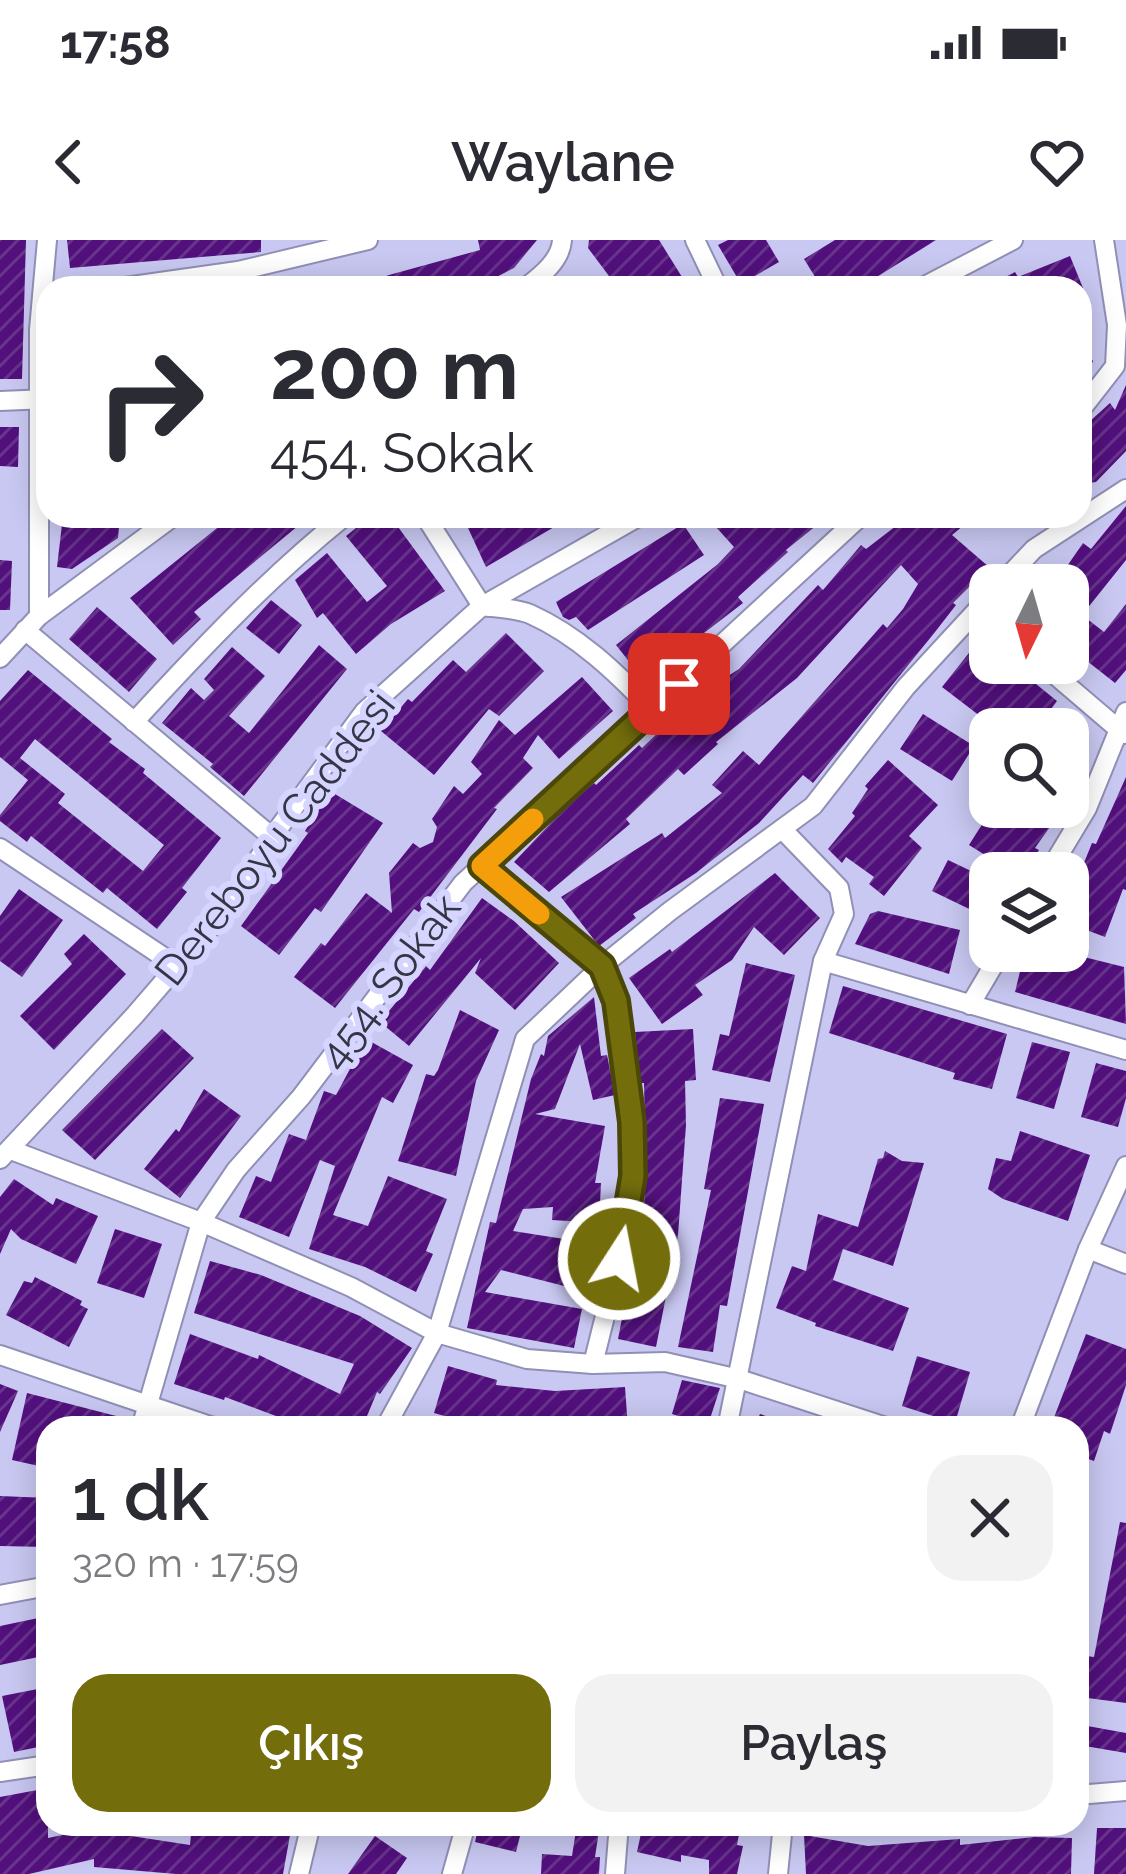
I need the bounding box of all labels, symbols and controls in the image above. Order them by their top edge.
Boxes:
text: 17:58 [60,16,171,69]
icon: back [36,129,102,195]
icon: heart [1024,129,1090,195]
text: Waylane [451,130,675,194]
text: 200 m [270,320,519,419]
icon: right [72,324,228,480]
text: 454. Sokak [270,421,534,485]
north arrow [969,564,1089,684]
map controls [969,564,1089,972]
pin [628,633,730,735]
icon: arrive [646,651,712,717]
street label: Dereboyu Caddesi [145,681,405,995]
button: search [969,708,1089,828]
button: layers [969,852,1089,972]
street label: 454. Sokak [308,884,470,1078]
position arrow [556,1196,682,1322]
text: 1 dk [72,1452,209,1537]
button: close [927,1455,1053,1581]
text: 320 m · 17:59 [72,1540,299,1586]
button: Çıkış [72,1674,551,1812]
button: Paylaş [575,1674,1053,1812]

